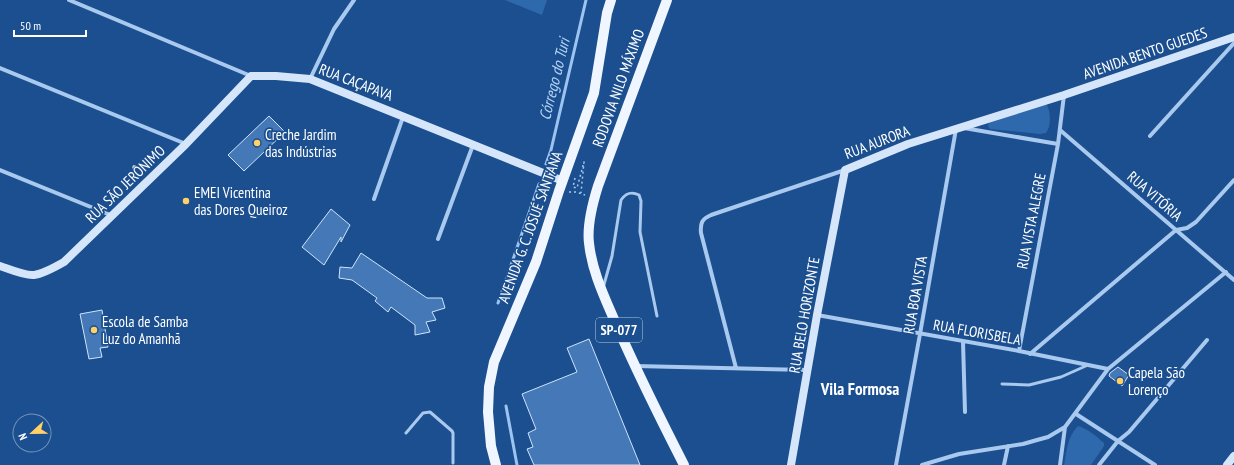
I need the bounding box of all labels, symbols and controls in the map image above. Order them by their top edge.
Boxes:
scale bar [14,12,86,38]
text: 50 m [20,18,41,33]
street label: AVENIDA BENTO GUEDES [1080,23,1210,83]
street label: RODOVIA NILO MÁXIMO [588,26,648,150]
water label: Córrego do Turi [534,34,574,122]
street label: RUA CAÇAPAVA [316,59,396,105]
street label: RUA AURORA [842,121,913,163]
place label: Creche Jardim das Indústrias [265,125,336,161]
marker: Creche Jardim das Indústrias [252,138,262,148]
street label: RUA SÃO JERÔNIMO [81,141,169,227]
street label: AVENIDA G. C. JOSUÉ SANT'ANA [494,148,567,306]
street label: RUA VITÓRIA [1123,167,1187,226]
street label: RUA VISTA ALEGRE [1012,171,1050,271]
place label: EMEI Vicentina das Dores Queiroz [194,183,288,219]
marker: EMEI Vicentina das Dores Queiroz [181,196,191,206]
street label: RUA BOA VISTA [899,254,931,336]
street label: RUA BELO HORIZONTE [784,255,824,375]
place label: Escola de Samba Luz do Amanhã [102,312,188,348]
street label: RUA FLORISBELA [932,315,1023,349]
road number: SP-077 [596,318,642,342]
marker: Escola de Samba Luz do Amanhã [89,325,99,335]
place label: Capela São Lorenço [1128,363,1185,399]
marker: Capela São Lorenço [1115,376,1125,386]
district label: Vila Formosa [820,378,899,400]
north arrow [12,413,52,453]
text: N [15,431,30,442]

